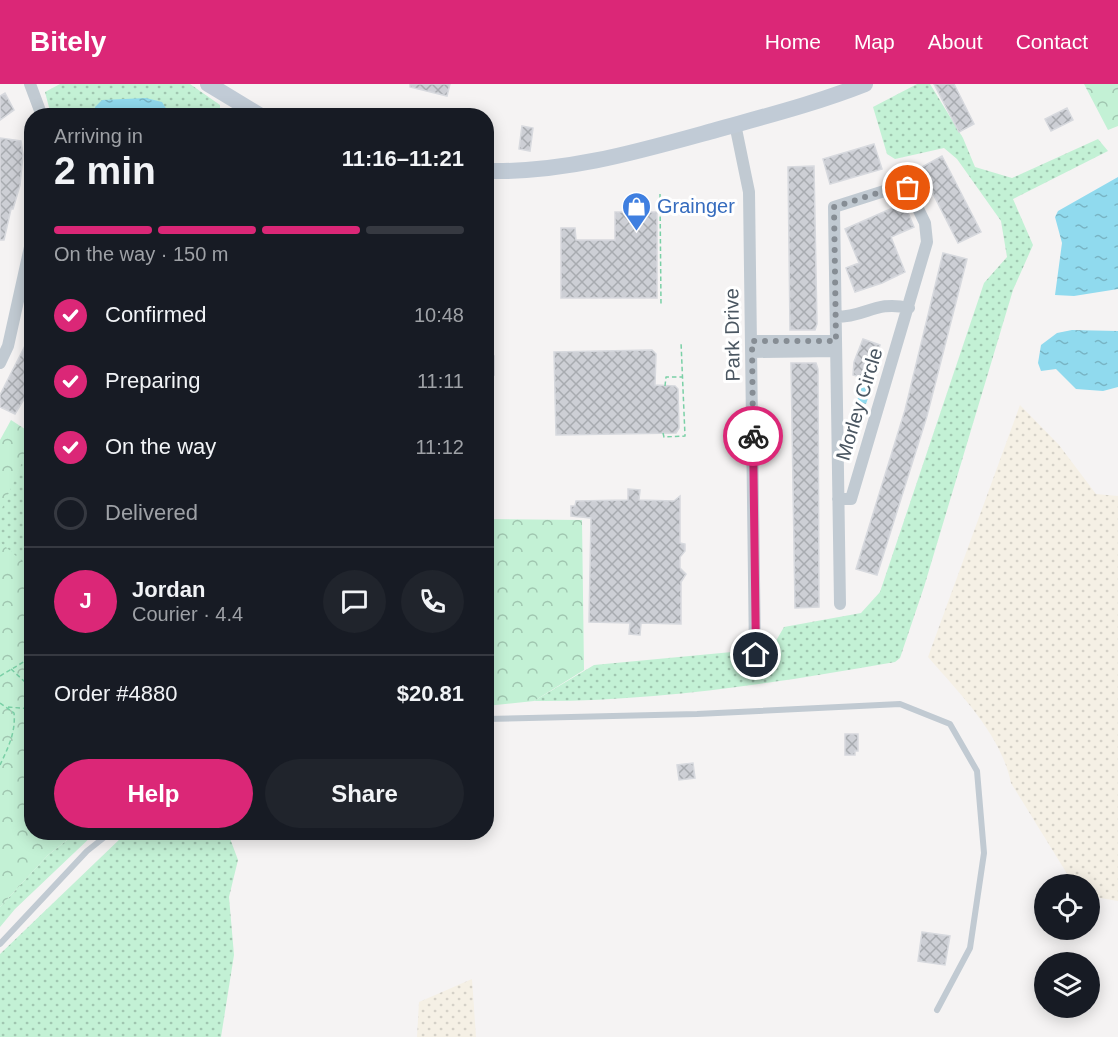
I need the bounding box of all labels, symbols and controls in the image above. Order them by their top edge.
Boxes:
text: Bitely [30,26,106,57]
text: Home [765,30,821,53]
text: Map [854,30,895,53]
text: About [928,30,983,53]
text: Contact [1016,30,1088,53]
text: Arriving in [54,125,143,147]
text: 11:16–11:21 [342,146,464,171]
text: 2 min [54,149,156,192]
pin [882,162,933,213]
icon: bag [891,171,924,204]
shop icon: Grainger [620,190,652,232]
place label: Grainger [657,195,735,217]
text: On the way · 150 m [54,243,229,265]
street label: Park Drive [720,288,744,382]
icon: check [54,299,87,332]
text: Confirmed [105,302,206,327]
text: 10:48 [414,304,464,326]
street label: Morley Circle [831,345,887,463]
icon: check [54,365,87,398]
text: Preparing [105,368,200,393]
text: 11:11 [417,370,464,392]
courier [723,406,783,466]
icon: bike [737,420,770,453]
icon: check [54,431,87,464]
text: On the way [105,434,216,459]
text: 11:12 [415,436,464,458]
text: Delivered [105,500,198,525]
button: chat [323,570,386,633]
button: phone [401,570,464,633]
text: Jordan [132,577,205,602]
text: J [79,588,92,613]
text: Courier · 4.4 [132,603,243,625]
pin [730,629,781,680]
icon: home [739,638,772,671]
text: Order #4880 [54,681,178,706]
text: $20.81 [397,681,464,706]
button: Help [54,759,253,828]
button: Share [265,759,464,828]
map controls [1034,874,1100,1018]
button: locate [1034,874,1100,940]
button: layers [1034,952,1100,1018]

